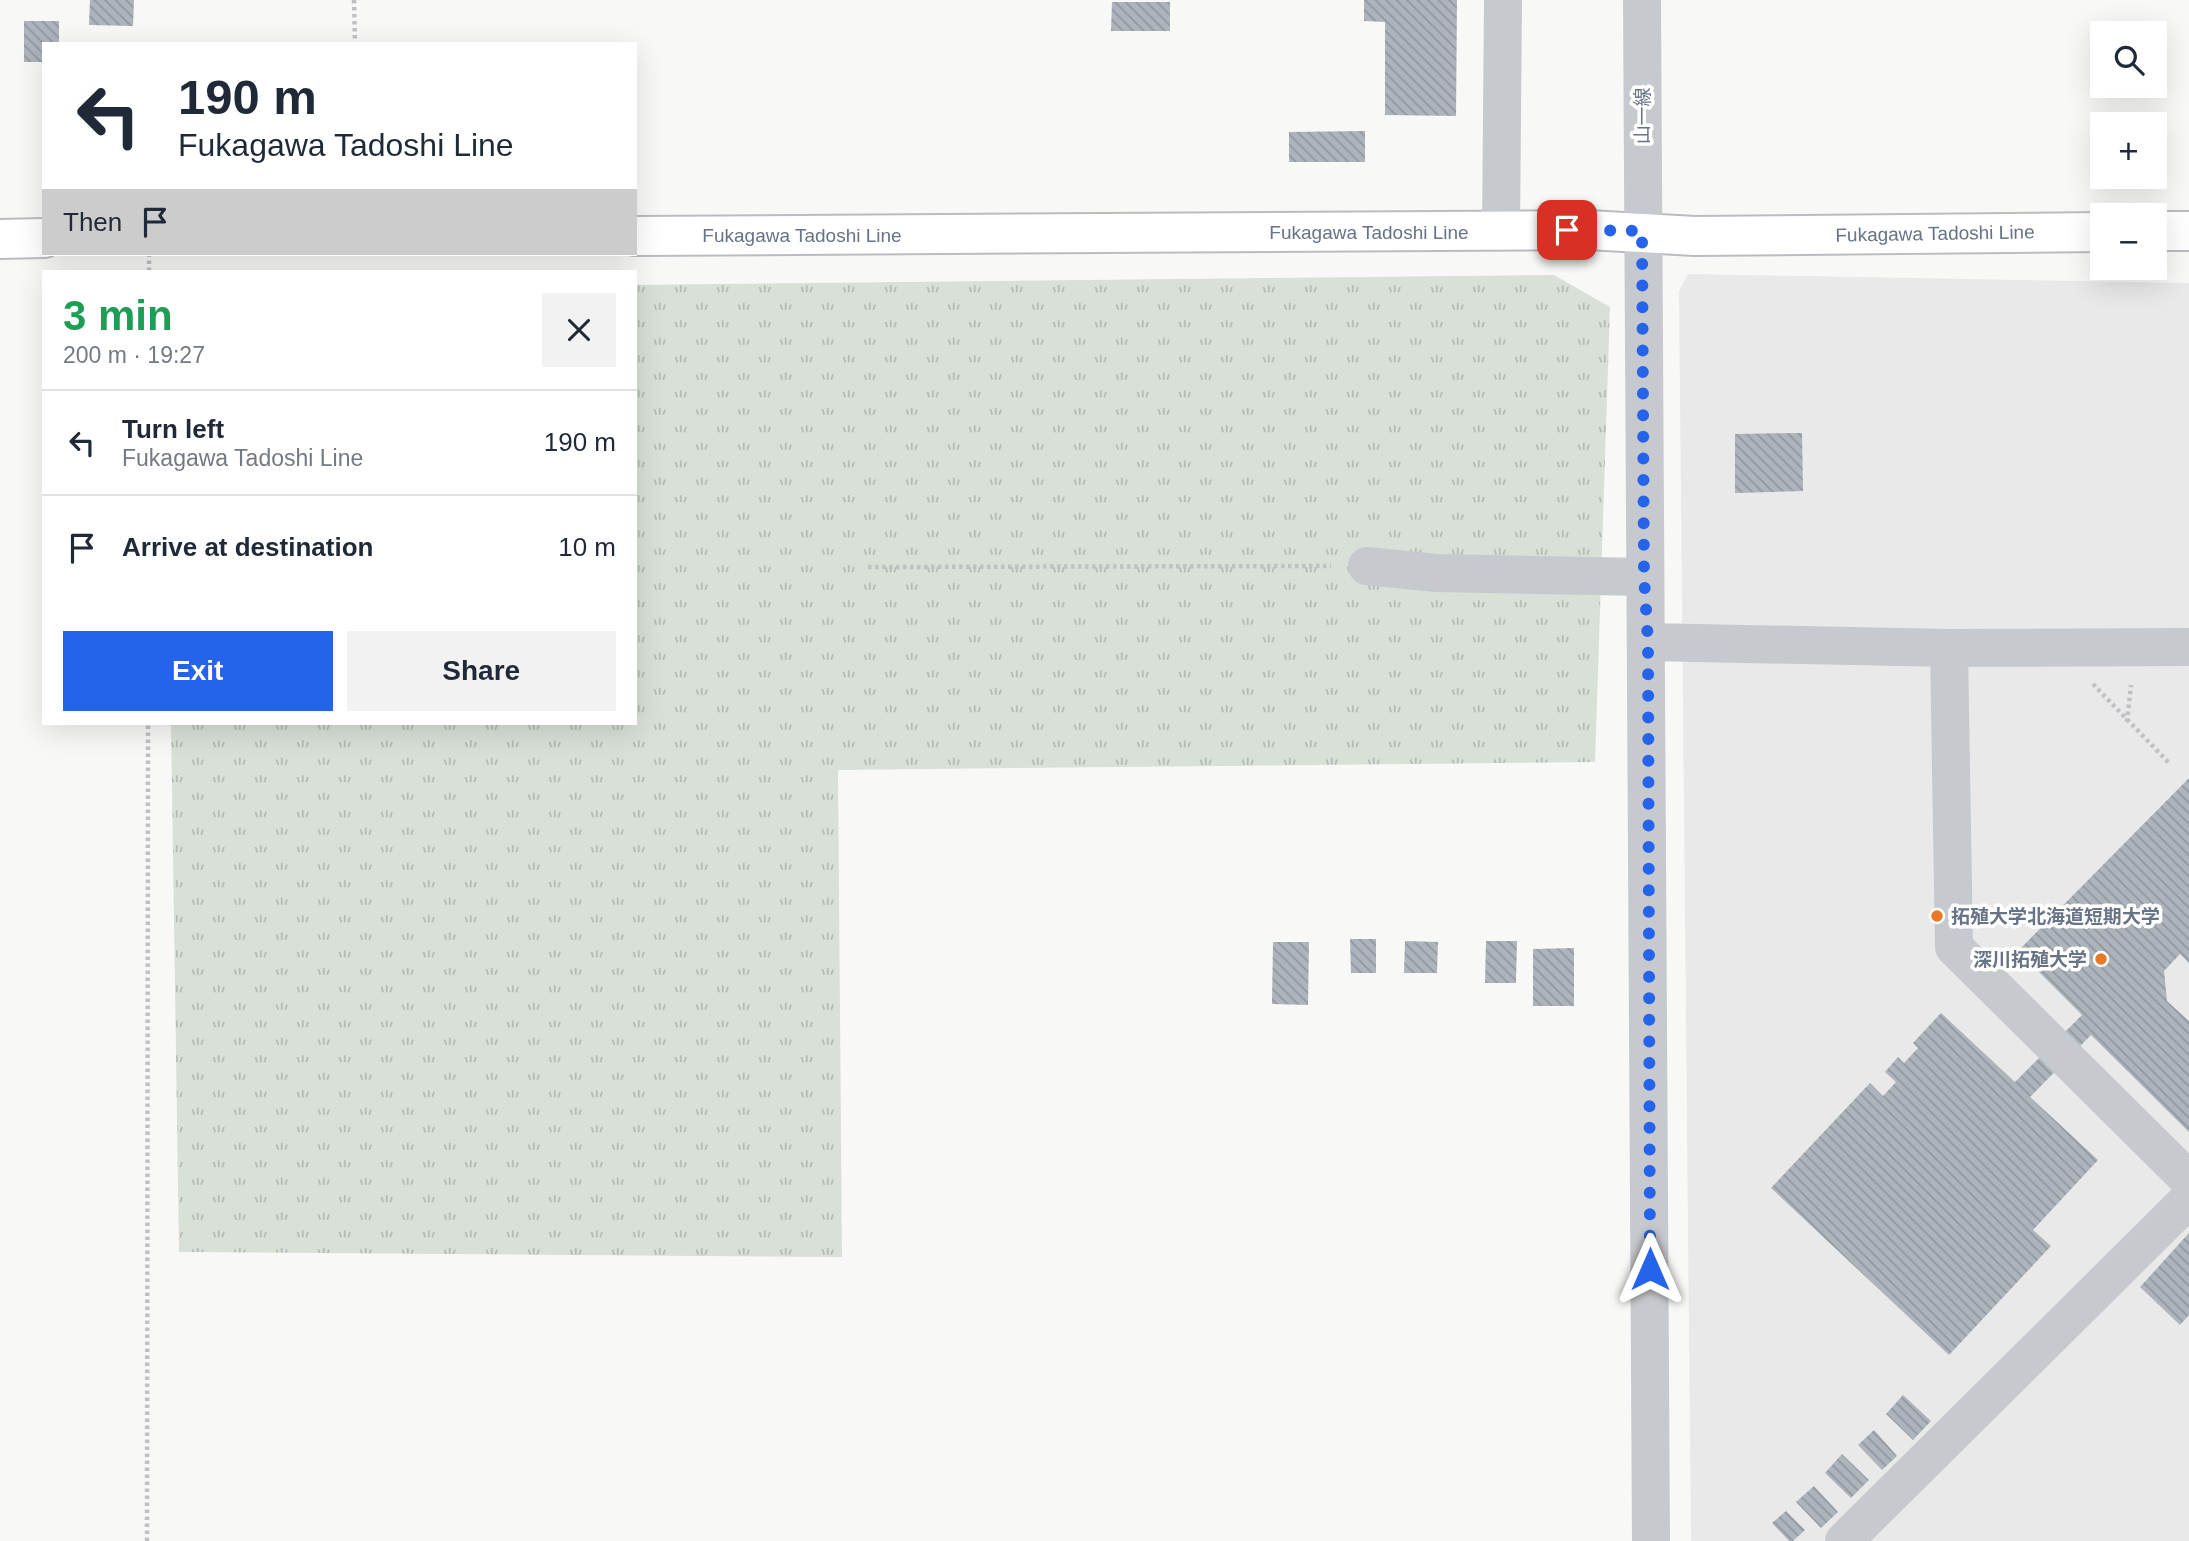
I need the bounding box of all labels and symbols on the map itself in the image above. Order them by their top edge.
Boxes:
street label: 山一線 [1632,87,1653,145]
pin [1537,200,1597,260]
street label: Fukagawa Tadoshi Line [1835,221,2035,246]
street label: Fukagawa Tadoshi Line [1269,222,1469,243]
street label: Fukagawa Tadoshi Line [702,225,902,246]
place label: 拓殖大学北海道短期大学 [1951,906,2160,927]
marker: 拓殖大学北海道短期大学 [1929,908,1945,924]
place label: 深川拓殖大学 [1973,949,2087,970]
marker: 深川拓殖大学 [2093,951,2109,967]
position arrow [1613,1232,1687,1306]

